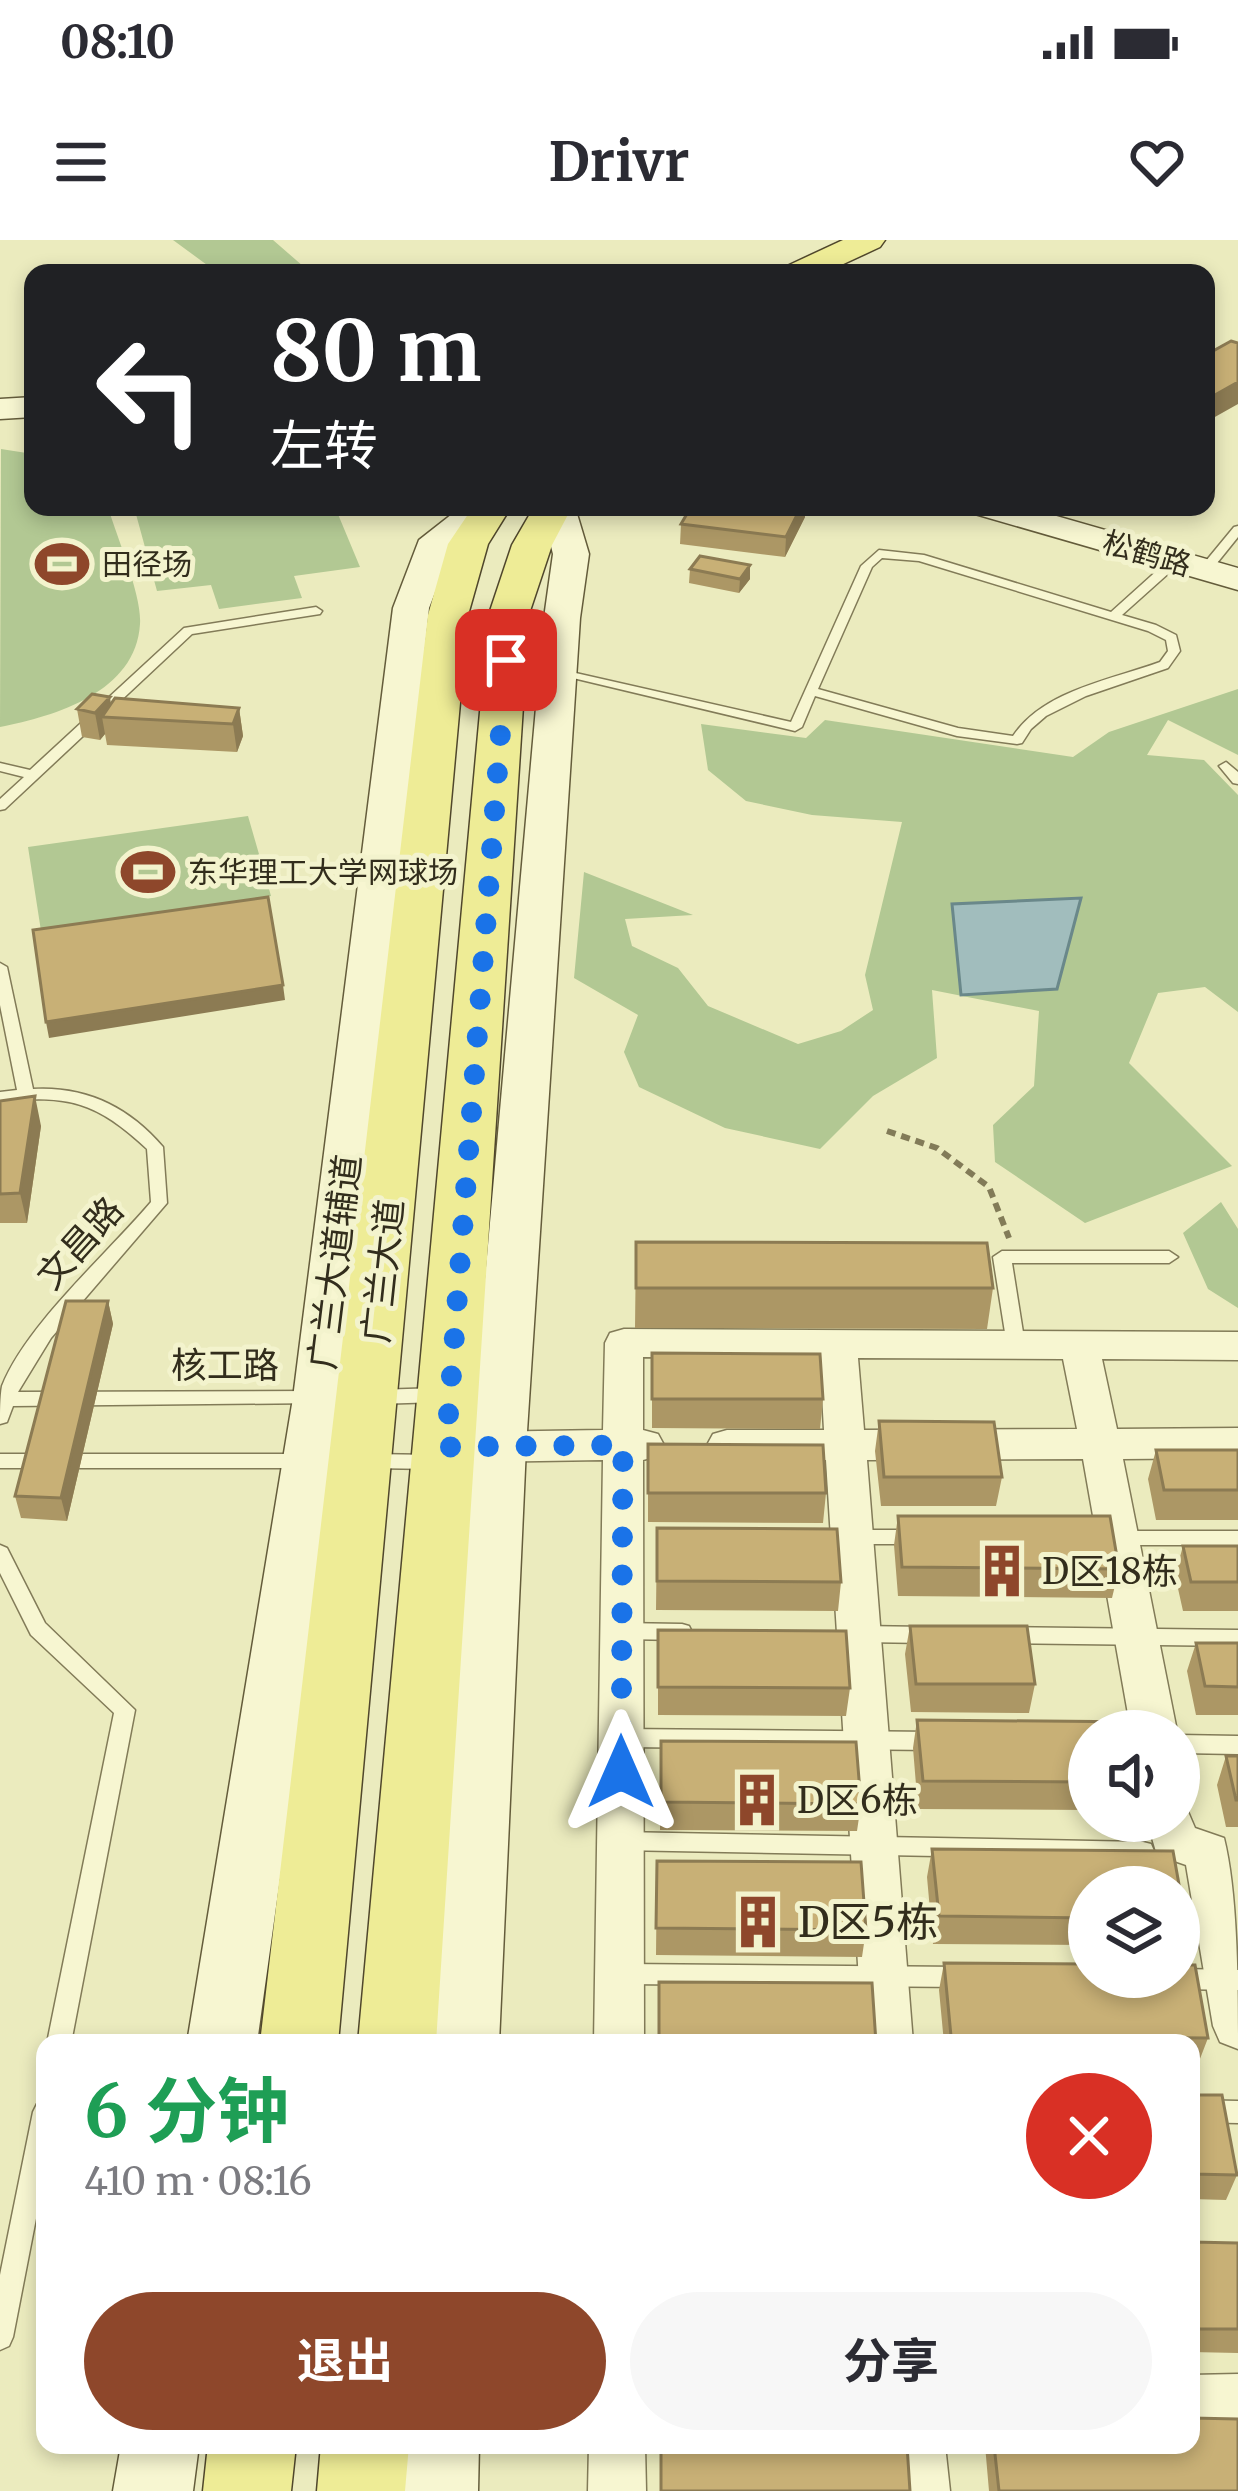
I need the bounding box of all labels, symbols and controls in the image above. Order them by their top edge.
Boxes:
text: 08:10 [60,14,175,70]
text: Drivr [549,128,689,196]
icon: menu [48,129,114,195]
icon: heart [1124,129,1190,195]
text: 80 m [270,298,482,404]
icon: left [72,312,228,468]
text: 左转 [270,412,378,480]
street label: 松鹤路 [1099,522,1195,584]
sports icon: 田径场 [33,535,91,593]
place label: 田径场 [102,545,192,583]
pin [455,609,557,711]
icon: arrive [473,627,539,693]
sports icon: 东华理工大学网球场 [119,843,177,901]
place label: 东华理工大学网球场 [188,853,458,891]
street label: 广兰大道辅道 [300,1152,370,1372]
street label: 文昌路 [27,1188,133,1298]
street label: 广兰大道 [353,1197,413,1345]
street label: 核工路 [171,1343,279,1388]
building icon: D区18栋 [973,1542,1031,1600]
place label: D区18栋 [1042,1549,1178,1594]
position arrow [558,1709,684,1835]
map controls [1068,1710,1200,1998]
button: sound [1068,1710,1200,1842]
building icon: D区6栋 [728,1771,786,1829]
place label: D区6栋 [797,1778,918,1823]
button: layers [1068,1866,1200,1998]
building icon: D区5栋 [729,1893,787,1951]
place label: D区5栋 [798,1896,938,1948]
text: 6 分钟 [84,2066,289,2157]
button: close [1026,2073,1152,2199]
text: 410 m · 08:16 [84,2157,312,2206]
button: 退出 [84,2292,606,2430]
button: 分享 [630,2292,1152,2430]

